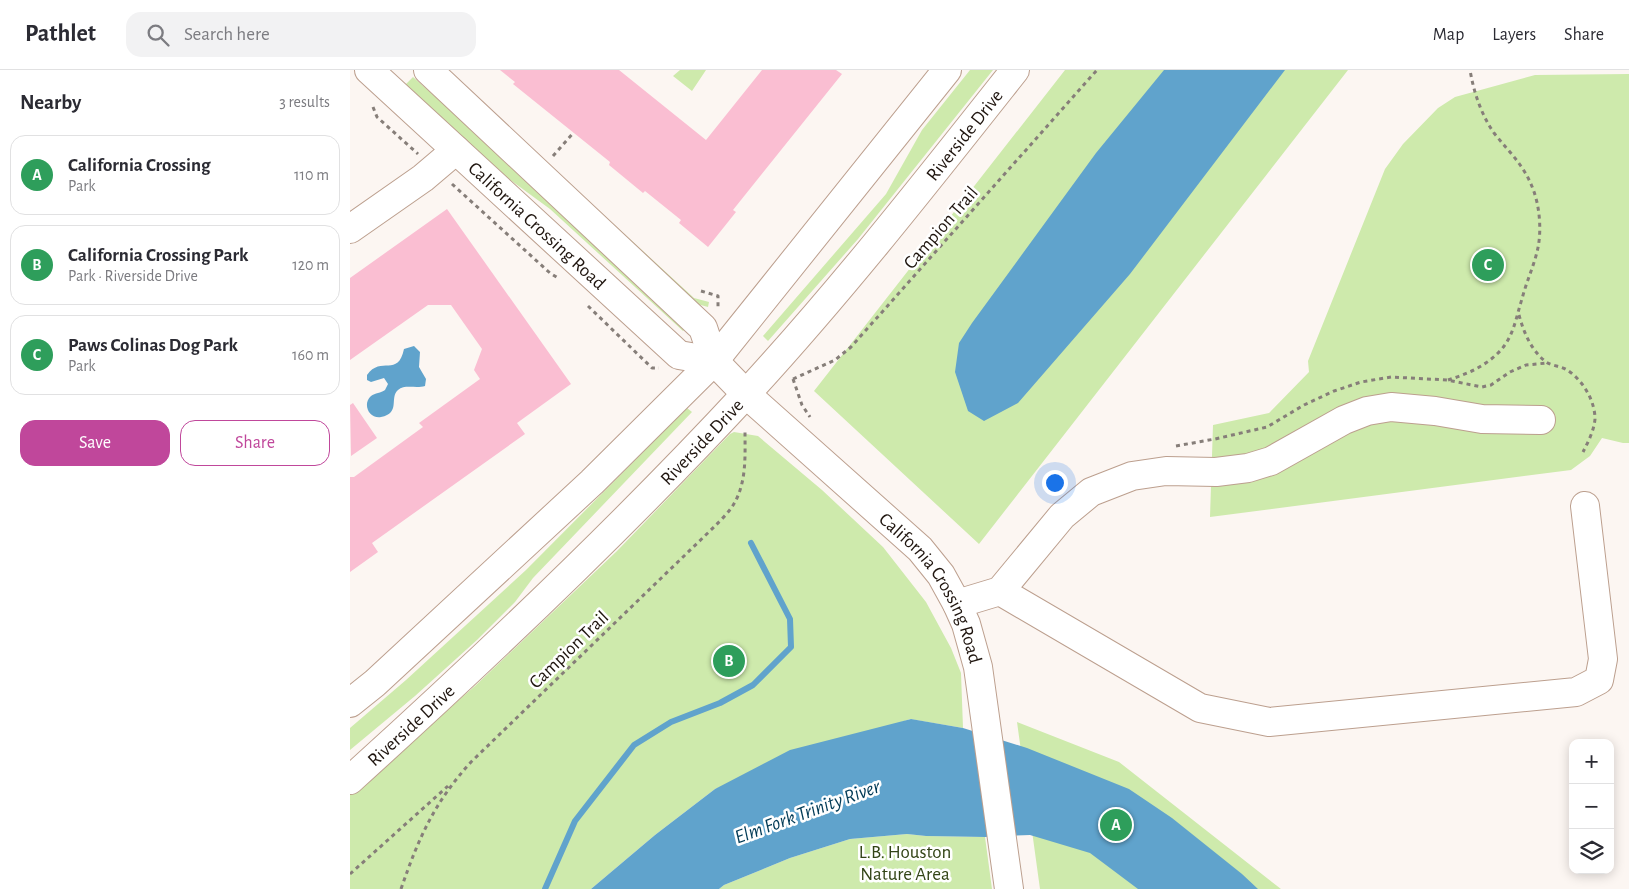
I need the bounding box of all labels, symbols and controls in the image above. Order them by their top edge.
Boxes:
search box [126,12,476,57]
icon: search [144,21,172,49]
text: Pathlet [25,22,96,46]
text: Search here [184,25,270,44]
text: Map [1433,26,1464,44]
text: Layers [1492,26,1536,44]
text: Share [1564,26,1604,44]
street label: Riverside Drive [923,86,1007,185]
text: Nearby [20,92,81,113]
text: 3 results [279,94,330,110]
text: California Crossing [68,156,211,175]
street label: California Crossing Road [464,159,609,294]
text: A [32,167,42,183]
text: 110 m [294,167,329,183]
text: Park [68,178,96,194]
street label: Campion Trail [900,183,982,273]
text: California Crossing Park [68,246,248,265]
pin: C [1472,246,1504,284]
text: B [32,257,42,273]
text: 120 m [292,257,329,273]
text: Park · Riverside Drive [68,268,198,284]
text: Paws Colinas Dog Park [68,336,238,355]
text: C [33,347,41,363]
text: 160 m [292,347,329,363]
text: Park [68,358,96,374]
street label: Riverside Drive [657,396,747,489]
button: Save [20,420,170,466]
button: Share [180,420,330,466]
your location [1042,470,1068,496]
street label: California Crossing Road [875,510,985,666]
street label: Campion Trail [526,608,612,692]
pin: B [713,642,745,680]
street label: Riverside Drive [364,681,459,770]
map controls [1569,739,1614,874]
button: + [1569,739,1614,784]
water label: Elm Fork Trinity River [732,776,883,848]
button: − [1569,784,1614,829]
pin: A [1100,806,1132,844]
button: layers [1569,829,1614,874]
park label: L.B. Houston Nature Area [859,843,951,884]

